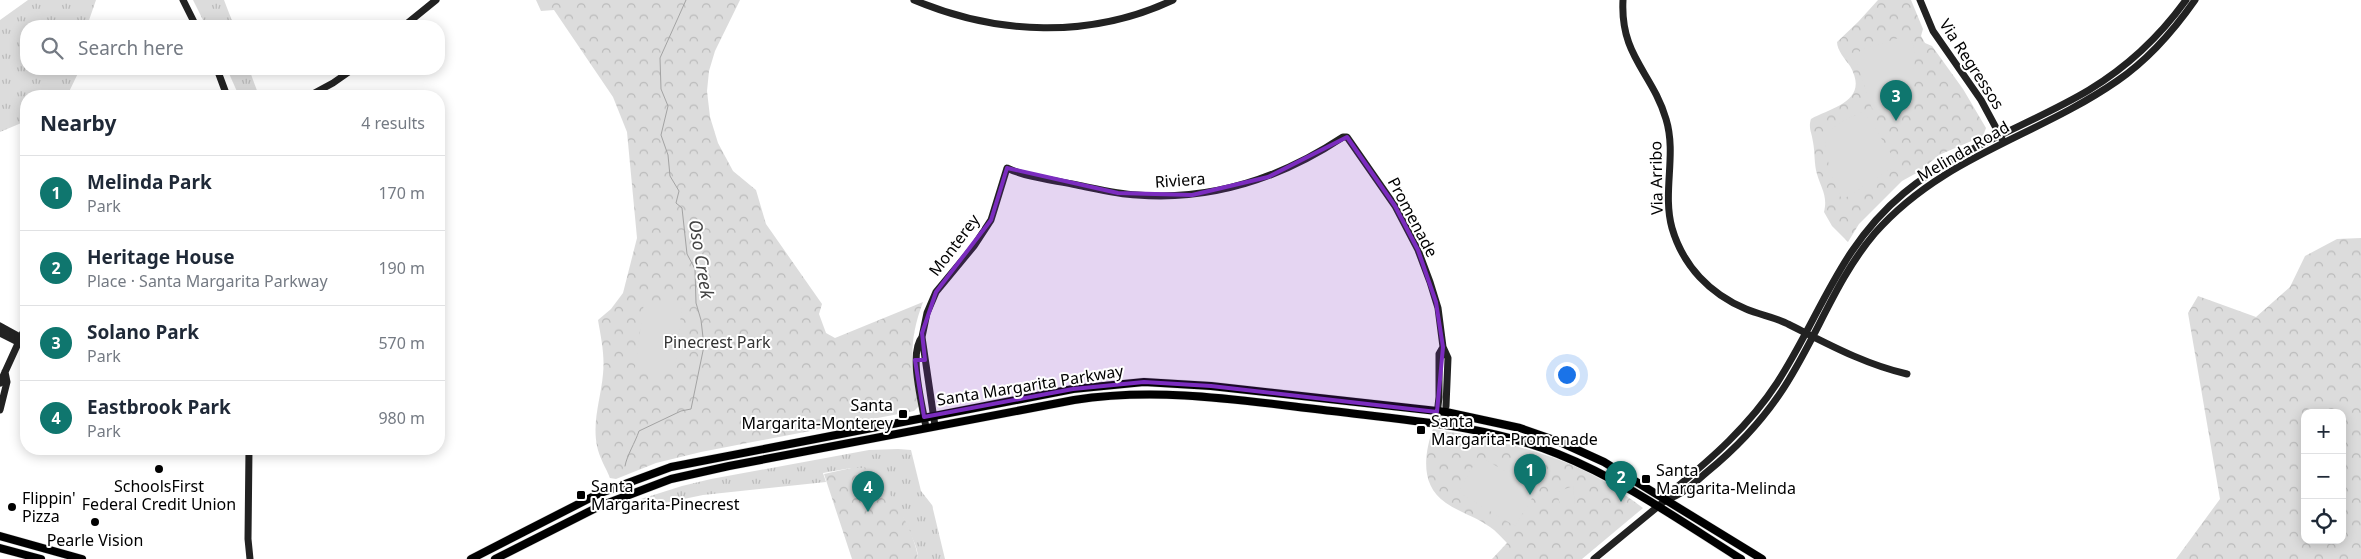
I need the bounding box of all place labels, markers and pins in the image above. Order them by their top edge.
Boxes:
pin: 3 [1880,80,1912,121]
place label: Santa Margarita-Monterey [742,394,894,434]
marker: Santa Margarita-Monterey [897,408,909,420]
place label: Santa Margarita-Promenade [1431,410,1598,450]
marker: Santa Margarita-Promenade [1415,424,1427,436]
pin: 1 [1514,454,1546,495]
place label: Santa Margarita-Melinda [1656,459,1796,499]
pin: 2 [1605,461,1637,502]
marker: SchoolsFirst Federal Credit Union [153,463,165,475]
pin: 4 [852,471,884,512]
marker: Santa Margarita-Melinda [1640,473,1652,485]
place label: SchoolsFirst Federal Credit Union [82,475,236,515]
place label: Santa Margarita-Pinecrest [591,475,740,515]
place label: Flippin' Pizza [22,487,76,527]
marker: Santa Margarita-Pinecrest [575,489,587,501]
marker: Flippin' Pizza [6,501,18,513]
marker: Pearle Vision [89,516,101,528]
place label: Pearle Vision [47,529,143,551]

